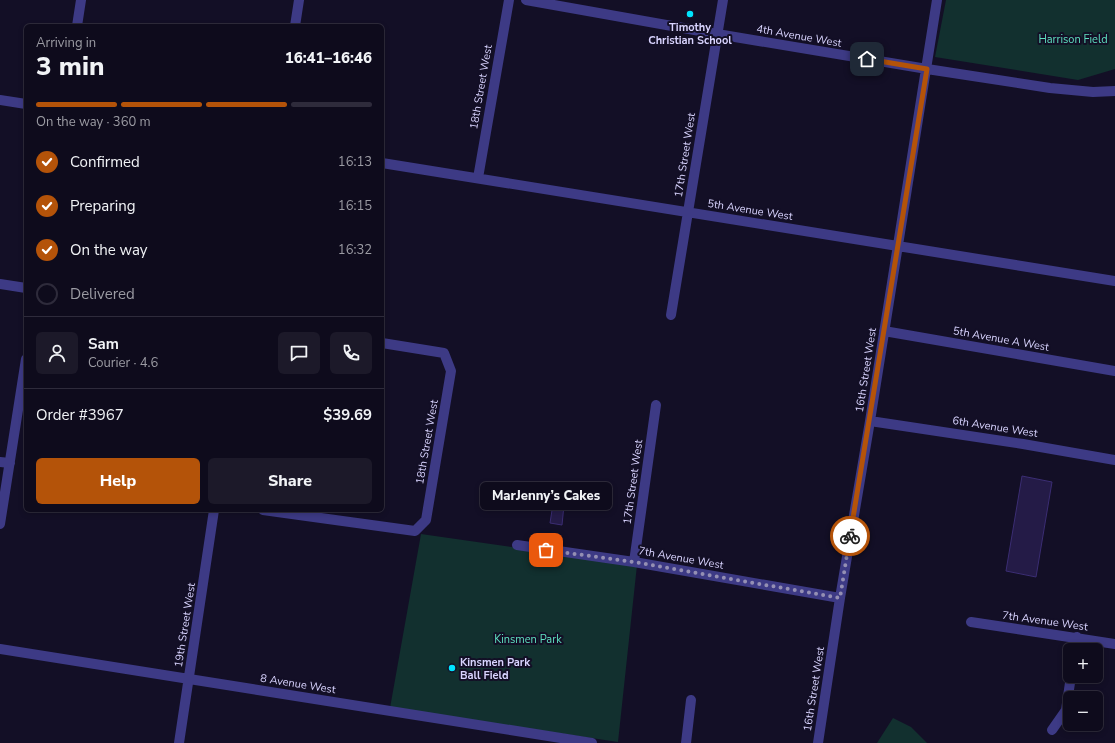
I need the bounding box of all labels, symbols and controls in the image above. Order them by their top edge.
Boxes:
marker: Timothy Christian School [685,9,695,19]
place label: Timothy Christian School [648,20,732,48]
street label: 4th Avenue West [755,21,843,51]
park label: Harrison Field [1038,32,1108,47]
text: Arriving in [36,34,96,52]
pin [850,42,884,76]
street label: 18th Street West [466,44,496,130]
text: 16:41–16:46 [285,48,372,68]
icon: home [856,48,878,70]
text: 3 min [36,49,104,84]
street label: 17th Street West [671,112,699,198]
text: On the way · 360 m [36,113,151,131]
icon: check [36,151,58,173]
text: Confirmed [70,152,140,172]
text: 16:13 [338,153,372,171]
icon: check [36,195,58,217]
text: Preparing [70,196,135,216]
street label: 5th Avenue West [706,196,794,224]
text: 16:15 [338,197,372,215]
icon: check [36,239,58,261]
text: On the way [70,240,148,260]
text: 16:32 [338,241,372,259]
text: Delivered [70,284,135,304]
street label: 5th Avenue A West [952,323,1050,355]
street label: 16th Street West [852,327,880,413]
button: person [36,332,78,374]
button: chat [278,332,320,374]
button: phone [330,332,372,374]
text: Sam [88,334,119,354]
text: Courier · 4.6 [88,354,158,372]
street label: 18th Street West [412,399,442,485]
text: Order #3967 [36,405,124,425]
text: $39.69 [323,405,372,425]
street label: 6th Avenue West [951,413,1039,441]
street label: 17th Street West [620,439,646,525]
button: Help [36,458,200,504]
button: Share [208,458,372,504]
callout: MarJenny’s Cakes [480,482,612,510]
text: MarJenny’s Cakes [492,487,600,505]
courier [830,516,870,556]
icon: bike [839,525,861,547]
pin [529,533,563,567]
icon: bag [535,539,557,561]
street label: 7th Avenue West [637,543,725,573]
street label: 19th Street West [171,582,199,668]
street label: 7th Avenue West [1001,608,1089,634]
park label: Kinsmen Park [494,632,562,647]
map controls [1063,643,1103,731]
button: + [1063,643,1103,683]
street label: 16th Street West [800,646,828,732]
place label: Kinsmen Park Ball Field [460,655,531,683]
marker: Kinsmen Park Ball Field [447,663,457,673]
street label: 8 Avenue West [259,671,337,697]
button: − [1063,691,1103,731]

